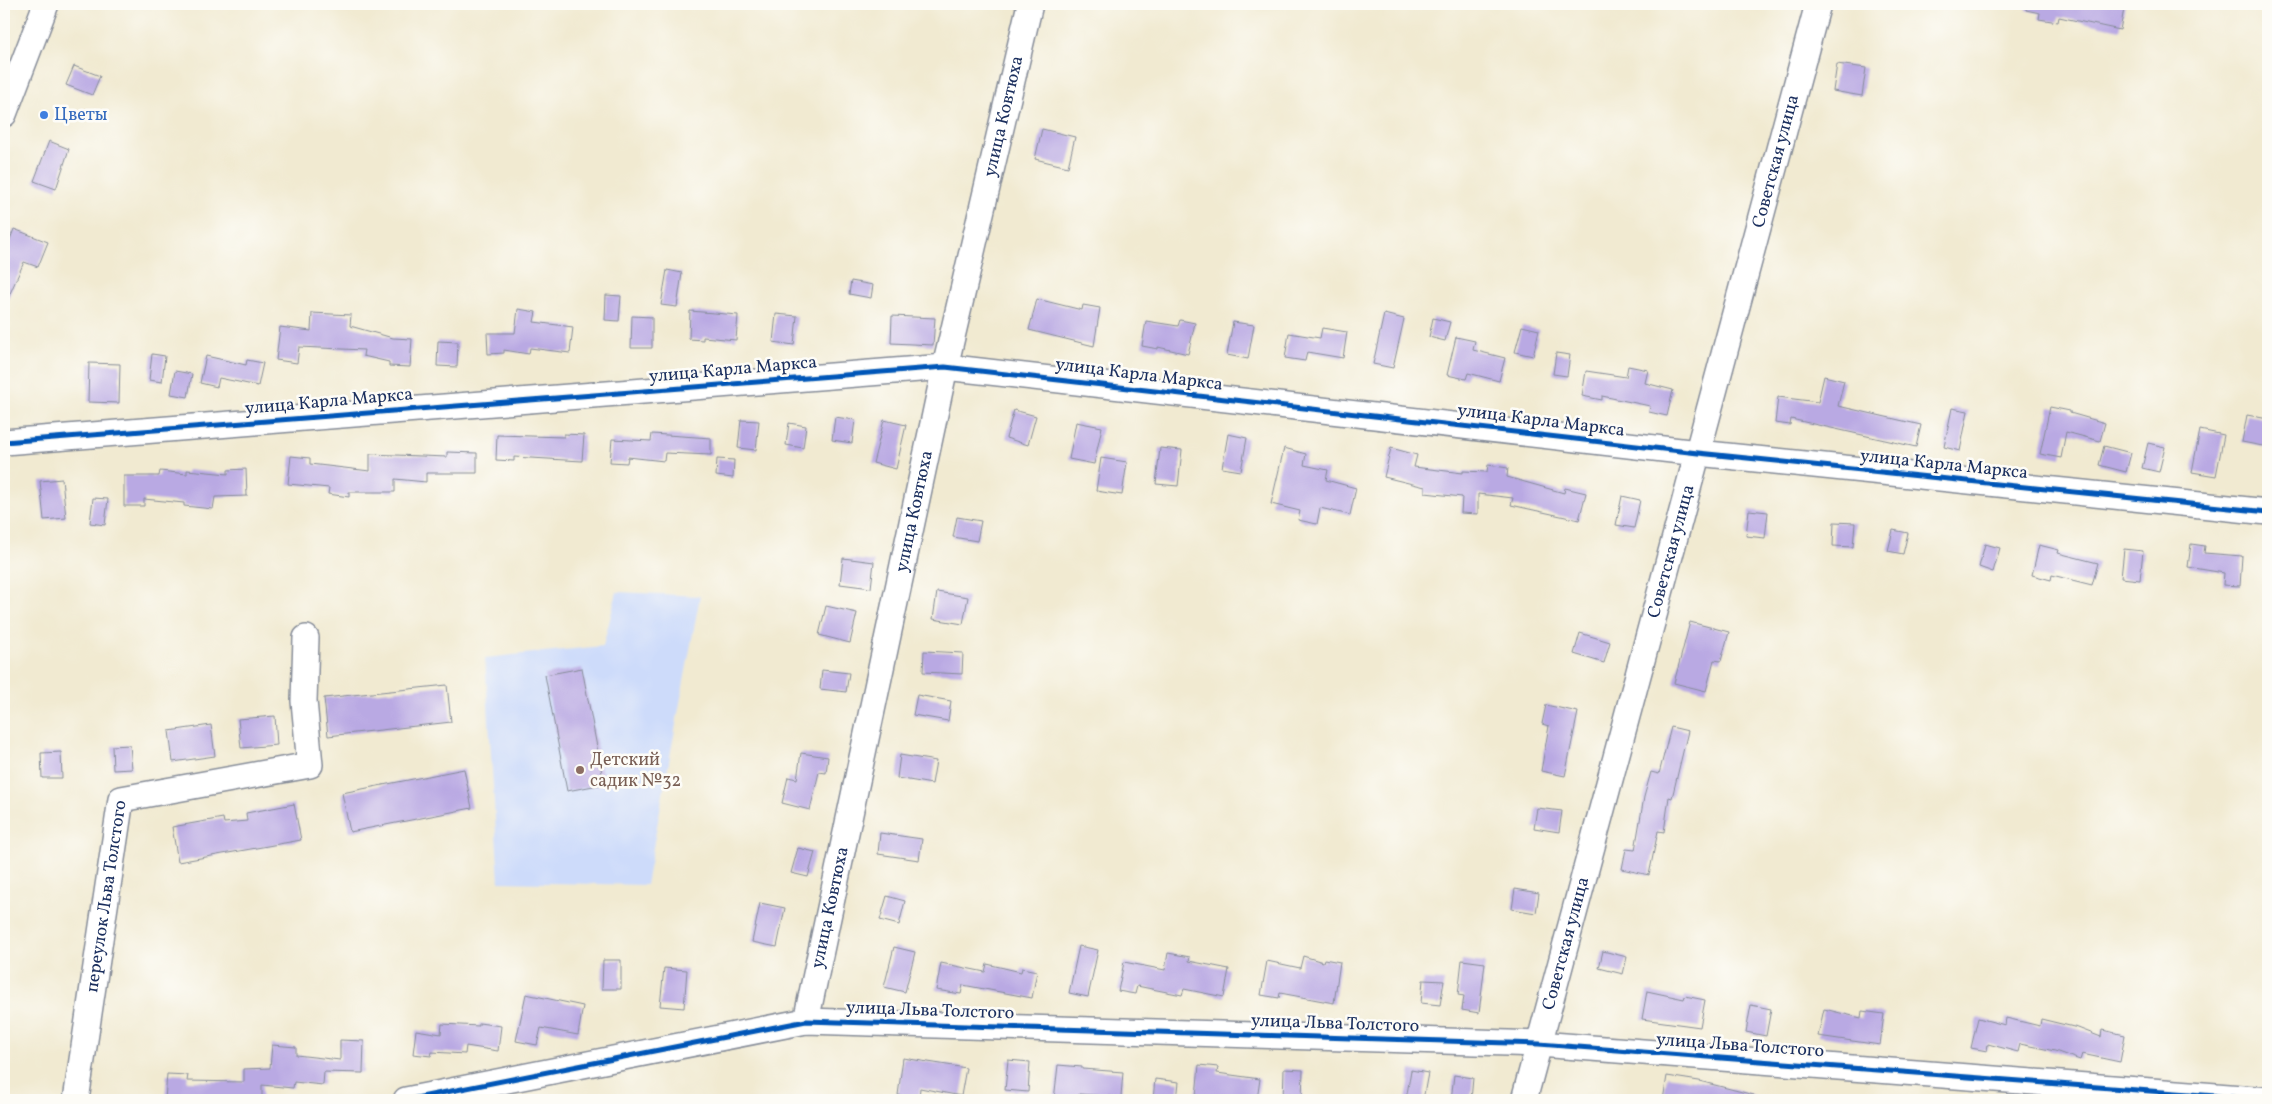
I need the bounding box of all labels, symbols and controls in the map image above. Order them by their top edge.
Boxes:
street label: улица Ковтюха [977,53,1030,180]
street label: Советская улица [1746,92,1806,231]
place label: Цветы [54,103,108,128]
marker: Цветы [38,109,50,121]
street label: улица Карла Маркса [648,350,818,390]
street label: улица Карла Маркса [1054,352,1224,398]
street label: улица Карла Маркса [244,382,414,422]
street label: улица Карла Маркса [1456,398,1626,444]
street label: улица Карла Маркса [1859,444,2029,486]
street label: улица Ковтюха [889,448,939,575]
street label: Советская улица [1641,482,1701,621]
place label: Детский садик №32 [590,748,681,794]
marker: Детский садик №32 [574,764,586,776]
street label: переулок Льва Толстого [80,798,133,994]
street label: улица Ковтюха [805,844,855,971]
street label: Советская улица [1536,874,1596,1013]
street label: улица Льва Толстого [845,996,1015,1026]
street label: улица Льва Толстого [1250,1009,1420,1039]
street label: улица Льва Толстого [1655,1028,1825,1064]

